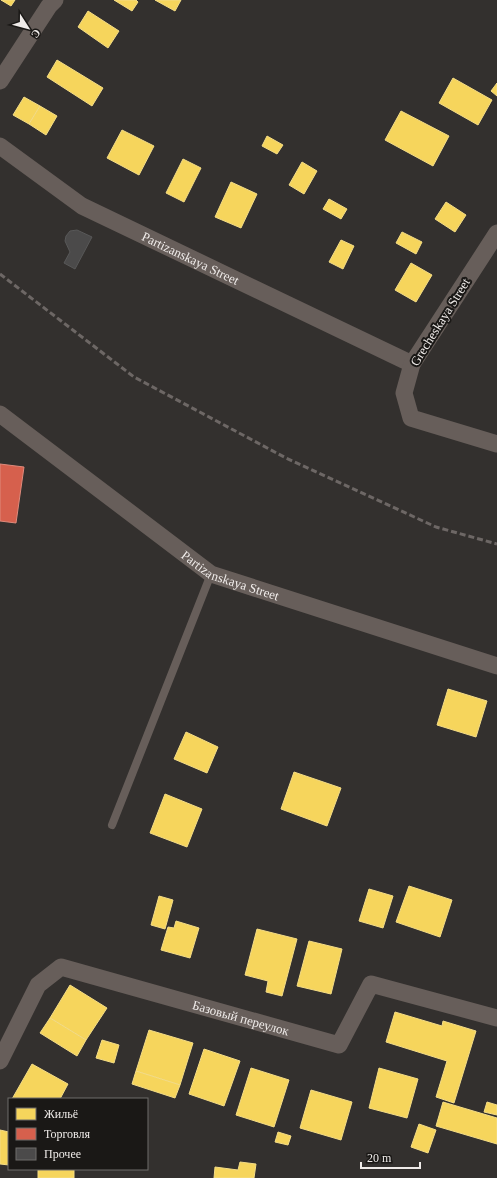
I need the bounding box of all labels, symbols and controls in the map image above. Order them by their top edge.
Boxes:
north arrow [8,8,48,48]
text: С [29,27,43,41]
street label: Partizanskaya Street [140,228,242,288]
street label: Grecheskaya Street [407,275,473,369]
street label: Partizanskaya Street [179,547,281,603]
street label: Базовый переулок [191,997,292,1038]
legend [8,1098,148,1170]
text: Жильё [44,1107,78,1121]
text: Торговля [44,1127,91,1141]
scale bar [361,1144,420,1170]
text: Прочее [44,1147,81,1161]
text: 20 m [367,1151,392,1165]

